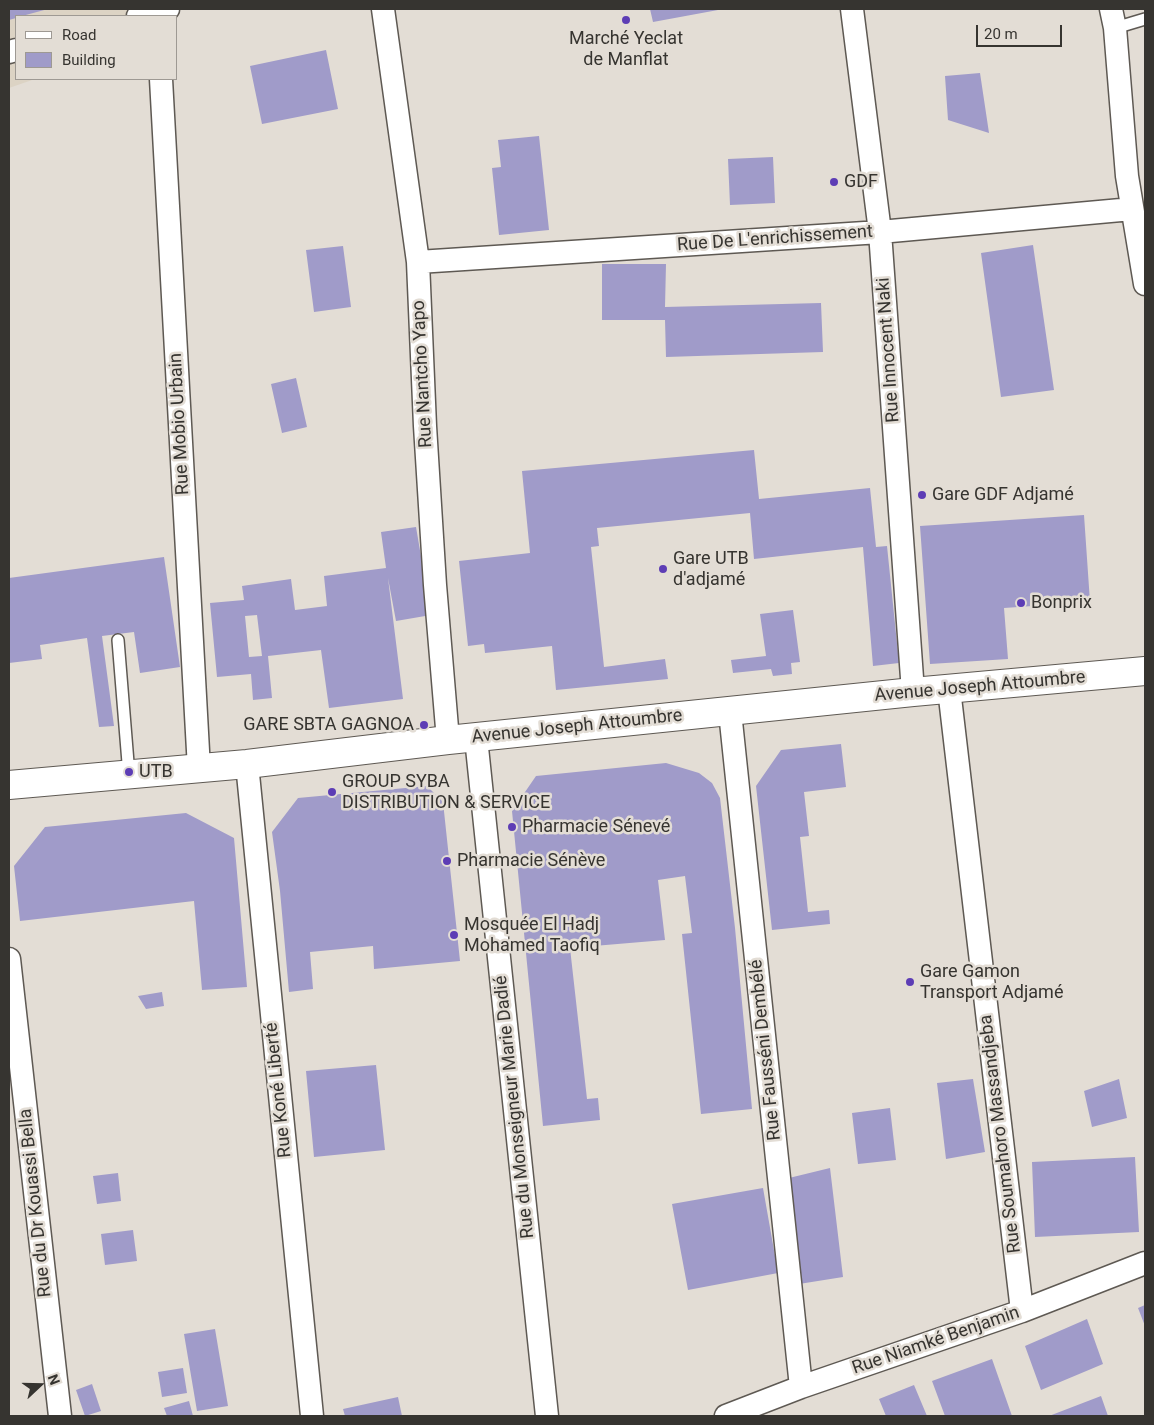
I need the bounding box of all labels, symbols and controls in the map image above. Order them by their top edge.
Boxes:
marker: Marché Yeclat de Manflat [620,14,632,26]
legend [15,15,178,80]
scale bar [979,15,1065,47]
text: 20 m [984,25,1018,43]
text: Road [62,26,96,44]
place label: Marché Yeclat de Manflat [569,28,683,70]
text: Building [62,51,116,69]
place label: GDF [844,171,878,193]
marker: GDF [828,176,840,188]
street label: Rue De L'enrichissement [676,221,874,257]
street label: Rue Innocent Naki [873,277,905,423]
street label: Rue Nantcho Yapo [408,300,438,448]
street label: Rue Mobio Urbain [165,352,195,496]
place label: Gare GDF Adjamé [932,484,1074,506]
marker: Gare GDF Adjamé [916,489,928,501]
place label: Gare UTB d'adjamé [673,548,749,590]
marker: Gare UTB d'adjamé [657,563,669,575]
place label: Bonprix [1031,592,1092,614]
marker: Bonprix [1015,597,1027,609]
street label: Avenue Joseph Attoumbre [874,667,1086,707]
street label: Avenue Joseph Attoumbre [471,705,683,749]
place label: GARE SBTA GAGNOA [243,714,414,736]
marker: GARE SBTA GAGNOA [418,719,430,731]
place label: UTB [139,761,173,783]
marker: UTB [123,766,135,778]
place label: GROUP SYBA DISTRIBUTION & SERVICE [342,771,550,814]
marker: GROUP SYBA DISTRIBUTION & SERVICE [326,786,338,798]
place label: Pharmacie Sénevé [522,816,670,838]
marker: Pharmacie Sénevé [506,821,518,833]
place label: Pharmacie Sénève [457,850,605,872]
marker: Pharmacie Sénève [441,855,453,867]
place label: Mosquée El Hadj Mohamed Taofiq [464,914,600,956]
marker: Mosquée El Hadj Mohamed Taofiq [448,929,460,941]
street label: Rue Fausséni Dembélé [746,958,786,1142]
place label: Gare Gamon Transport Adjamé [920,961,1063,1004]
street label: Rue du Monseigneur Marie Dadié [490,974,540,1240]
marker: Gare Gamon Transport Adjamé [904,976,916,988]
street label: Rue Soumahoro Massandjeba [976,1014,1026,1254]
street label: Rue Koné Liberté [261,1021,297,1159]
street label: Rue du Dr Kouassi Bella [15,1108,57,1298]
street label: Rue Niamké Benjamin [849,1302,1023,1380]
north arrow [15,1360,65,1410]
text: N [45,1372,63,1387]

